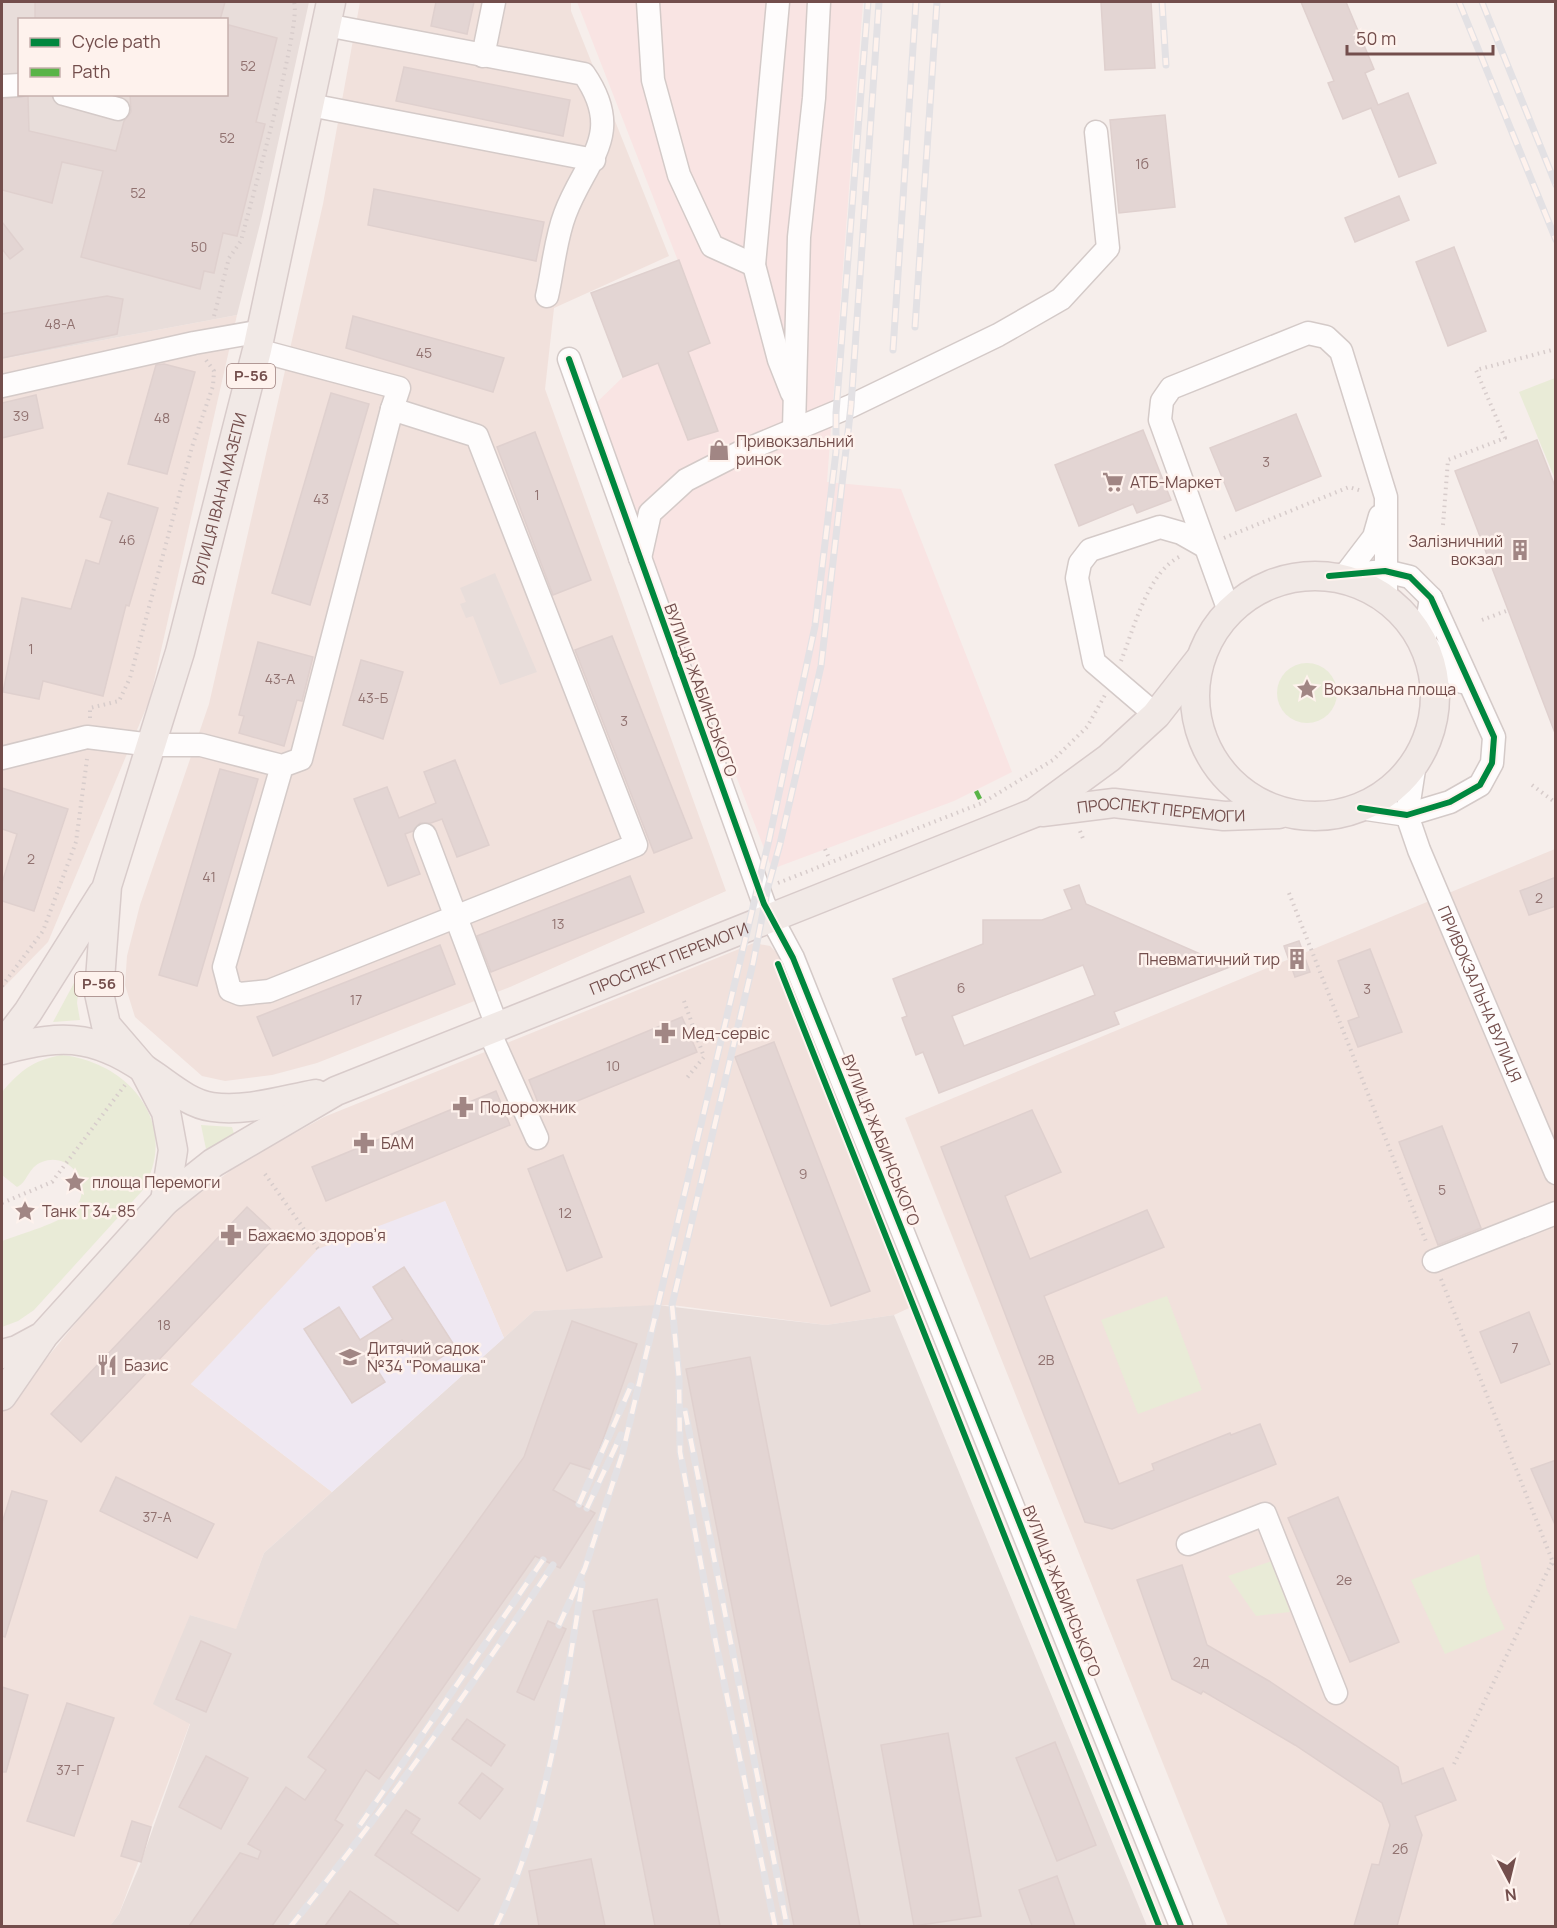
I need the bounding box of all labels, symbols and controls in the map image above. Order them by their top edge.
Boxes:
legend [18,18,228,96]
scale bar [1347,18,1492,56]
text: 50 m [1356,26,1396,50]
text: Cycle path [72,29,161,53]
house number: 52 [240,56,256,75]
text: Path [72,59,110,83]
house number: 52 [219,128,235,147]
house number: 1б [1135,154,1149,173]
house number: 52 [130,183,146,202]
house number: 50 [191,237,207,256]
house number: 48-А [45,314,76,333]
house number: 45 [416,343,432,362]
road number: Р-56 [227,364,275,388]
house number: 39 [13,406,29,425]
house number: 48 [154,408,170,427]
street label: ВУЛИЦЯ ІВАНА МАЗЕПИ [187,410,252,587]
place label: Привокзальний ринок [736,430,854,470]
shop icon: Привокзальний ринок [707,438,731,462]
house number: 3 [1262,452,1270,471]
supermarket icon: АТБ-Маркет [1101,470,1125,494]
place label: АТБ-Маркет [1130,471,1222,493]
house number: 1 [534,485,540,504]
house number: 43 [313,489,329,508]
house number: 46 [119,530,135,549]
place label: Залізничний вокзал [1409,530,1503,570]
building icon: Залізничний вокзал [1508,538,1532,562]
street label: ВУЛИЦЯ ЖАБИНСЬКОГО [659,600,743,780]
house number: 1 [28,639,34,658]
house number: 43-А [265,669,295,688]
place icon: Вокзальна площа [1295,677,1319,701]
place label: Вокзальна площа [1324,678,1456,700]
house number: 43-Б [358,688,389,707]
house number: 3 [620,711,628,730]
street label: ПРОСПЕКТ ПЕРЕМОГИ [1076,792,1246,827]
house number: 2 [27,849,35,868]
house number: 41 [202,867,216,886]
house number: 2 [1535,888,1543,907]
street label: ПРИВОКЗАЛЬНА ВУЛИЦЯ [1433,902,1527,1086]
house number: 13 [551,914,565,933]
street label: ПРОСПЕКТ ПЕРЕМОГИ [586,917,751,1000]
building icon: Пневматичний тир [1285,947,1309,971]
place label: Пневматичний тир [1138,948,1280,970]
road number: Р-56 [75,972,123,996]
house number: 6 [957,978,965,997]
house number: 3 [1363,979,1371,998]
house number: 17 [350,990,362,1009]
pharmacy icon: Мед-сервіс [653,1021,677,1045]
place label: Мед-сервіс [682,1022,770,1044]
street label: ВУЛИЦЯ ЖАБИНСЬКОГО [837,1051,926,1229]
house number: 10 [606,1056,620,1075]
pharmacy icon: Подорожник [451,1095,475,1119]
place label: Подорожник [480,1096,577,1118]
pharmacy icon: БАМ [352,1131,376,1155]
place label: БАМ [381,1132,414,1154]
house number: 9 [799,1164,807,1183]
place icon: площа Перемоги [63,1170,87,1194]
place label: площа Перемоги [92,1171,220,1193]
house number: 5 [1438,1180,1446,1199]
place icon: Танк Т 34-85 [13,1199,37,1223]
place label: Танк Т 34-85 [42,1200,136,1222]
house number: 12 [558,1203,572,1222]
pharmacy icon: Бажаємо здоровʼя [219,1223,243,1247]
place label: Бажаємо здоровʼя [248,1224,386,1246]
house number: 18 [157,1315,171,1334]
place label: Дитячий садок №34 "Ромашка" [367,1337,486,1377]
house number: 7 [1511,1338,1519,1357]
school or university icon: Дитячий садок №34 "Ромашка" [338,1345,362,1369]
house number: 2В [1038,1350,1055,1369]
restaurant icon: Базис [95,1353,119,1377]
place label: Базис [124,1354,169,1376]
street label: ВУЛИЦЯ ЖАБИНСЬКОГО [1018,1502,1107,1680]
house number: 37-А [142,1507,172,1526]
house number: 2е [1336,1570,1352,1589]
house number: 2д [1193,1652,1209,1671]
house number: 37-Г [56,1760,85,1779]
house number: 2б [1392,1839,1408,1858]
north arrow [1479,1850,1539,1910]
text: N [1504,1883,1518,1907]

